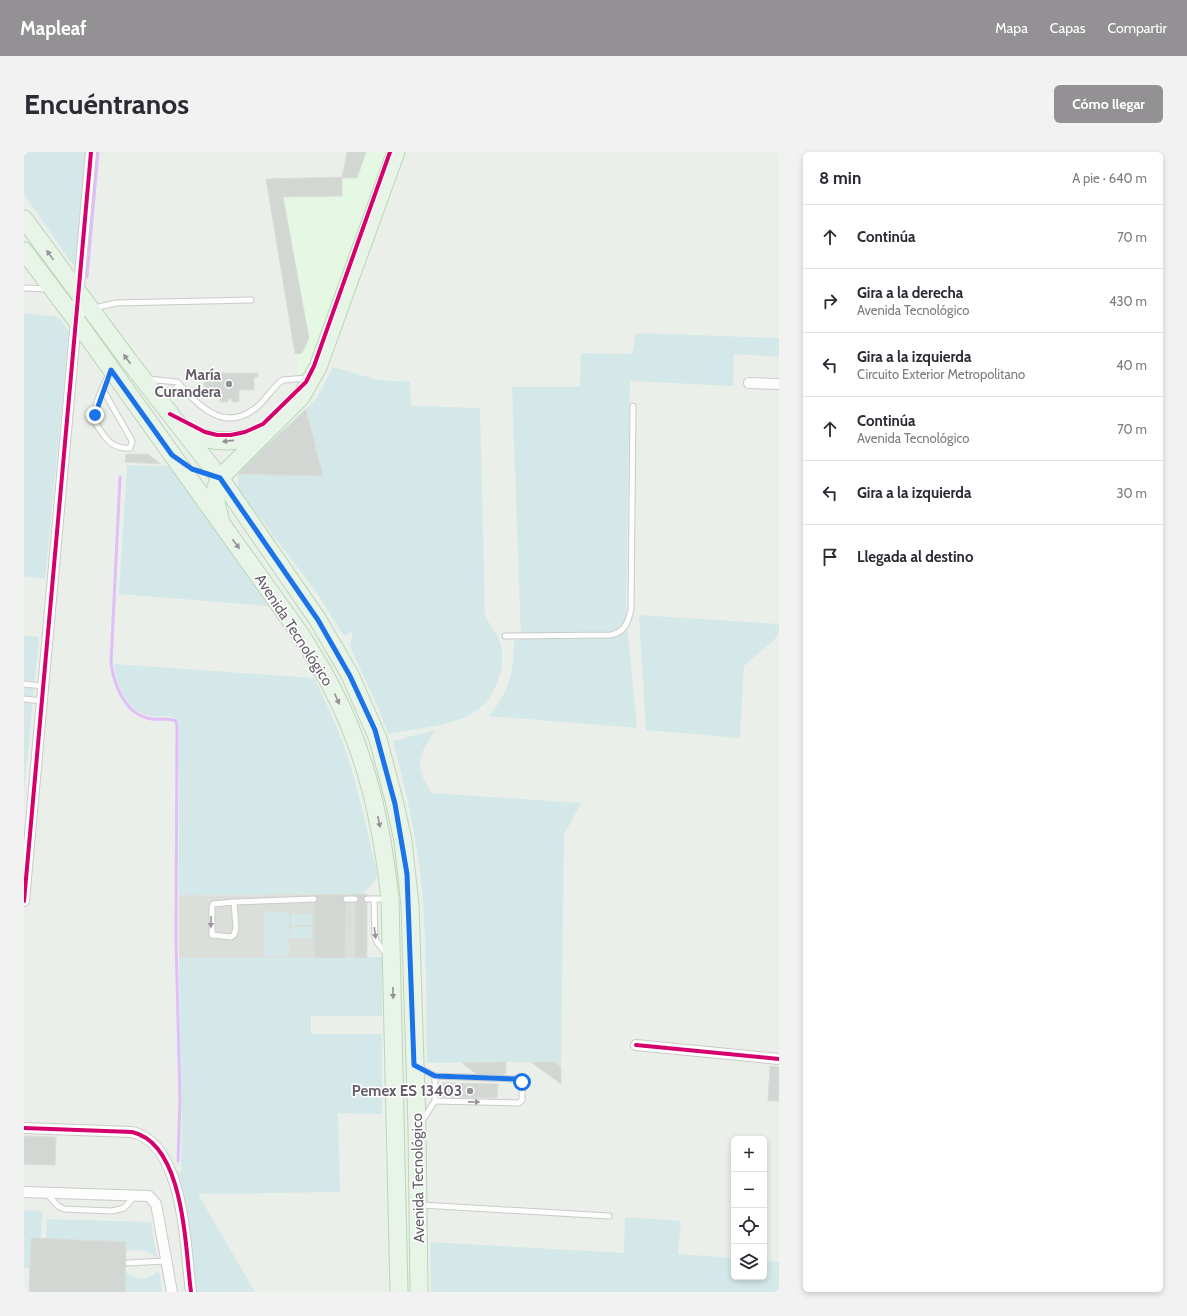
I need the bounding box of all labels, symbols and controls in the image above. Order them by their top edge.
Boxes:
text: Mapleaf [20,17,87,40]
text: Mapa [995,19,1028,37]
text: Capas [1050,19,1086,37]
text: Compartir [1108,19,1167,37]
button: Cómo llegar [1054,85,1163,123]
text: Encuéntranos [24,87,189,121]
text: 8 min [819,168,861,188]
text: A pie · 640 m [1072,170,1147,186]
icon: ahead [819,226,841,248]
text: Continúa [857,228,915,246]
text: 70 m [1117,229,1147,245]
one-way arrow [46,249,54,260]
text: Gira a la derecha [857,284,963,302]
icon: right [819,290,841,312]
text: 430 m [1109,293,1147,309]
text: Avenida Tecnológico [857,302,969,318]
text: Gira a la izquierda [857,348,971,366]
one-way arrow [123,354,131,365]
icon: left [819,354,841,376]
text: 40 m [1116,357,1147,373]
place label: María Curandera [155,366,222,401]
text: Circuito Exterior Metropolitano [857,366,1025,382]
marker: María Curandera [224,379,234,389]
route end [86,406,104,424]
text: Continúa [857,412,915,430]
icon: ahead [819,418,841,440]
text: 70 m [1117,421,1147,437]
text: Avenida Tecnológico [857,430,969,446]
one-way arrow [222,438,234,445]
icon: left [819,482,841,504]
text: Gira a la izquierda [857,484,971,502]
text: 30 m [1117,485,1147,501]
one-way arrow [232,538,240,549]
icon: arrive [819,546,841,568]
text: Llegada al destino [857,548,973,566]
street label: Avenida Tecnológico [251,571,337,689]
one-way arrow [335,694,341,706]
one-way arrow [377,816,383,828]
one-way arrow [208,916,214,929]
one-way arrow [372,926,378,939]
one-way arrow [390,987,396,1000]
route start [513,1073,531,1091]
place label: Pemex ES 13403 [352,1082,462,1100]
marker: Pemex ES 13403 [465,1086,475,1096]
one-way arrow [468,1099,481,1105]
street label: Avenida Tecnológico [408,1113,428,1243]
map controls [731,1136,767,1280]
button: + [731,1136,767,1172]
button: − [731,1172,767,1208]
button: locate [731,1208,767,1244]
button: layers [731,1244,767,1280]

